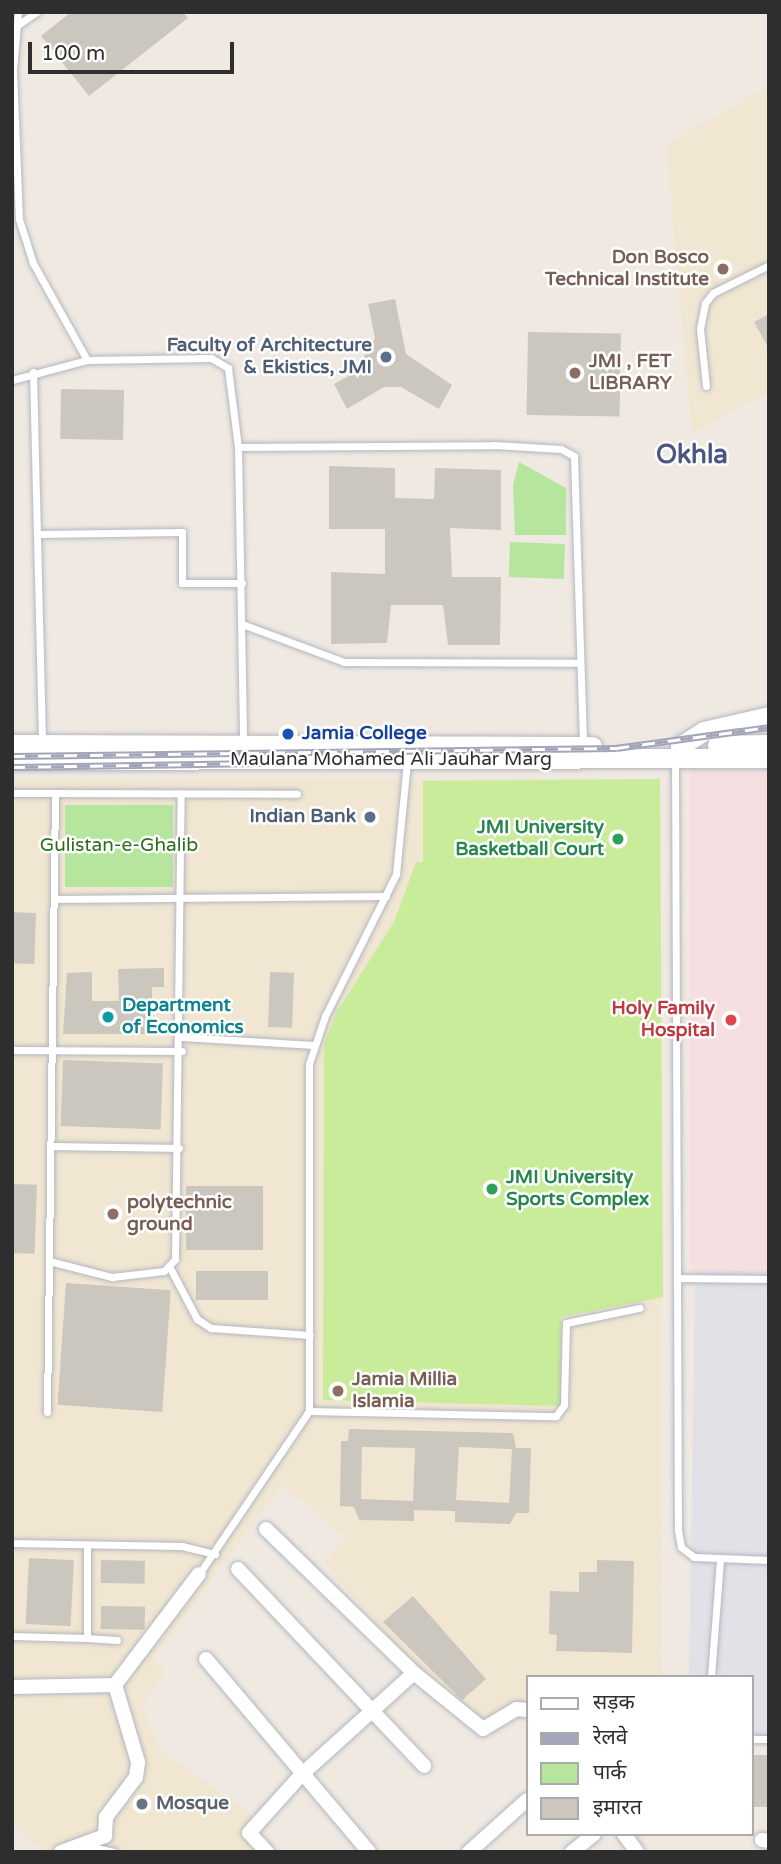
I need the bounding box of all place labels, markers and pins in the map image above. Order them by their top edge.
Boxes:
place label: Don Bosco Technical Institute [545,247,709,291]
marker: Don Bosco Technical Institute [715,261,731,277]
place label: Faculty of Architecture & Ekistics, JMI [167,335,372,379]
marker: Faculty of Architecture & Ekistics, JMI [378,349,394,365]
place label: JMI , FET LIBRARY [589,351,672,395]
marker: JMI , FET LIBRARY [567,365,583,381]
place label: Jamia College [302,723,427,745]
marker: Jamia College [280,726,296,742]
place label: Indian Bank [250,806,356,828]
marker: Indian Bank [362,809,378,825]
place label: JMI University Basketball Court [455,817,604,861]
marker: JMI University Basketball Court [610,831,626,847]
place label: Department of Economics [122,995,244,1039]
place label: Holy Family Hospital [612,998,715,1042]
marker: Department of Economics [100,1009,116,1025]
marker: Holy Family Hospital [721,1010,741,1030]
place label: JMI University Sports Complex [506,1167,649,1211]
marker: JMI University Sports Complex [484,1181,500,1197]
place label: polytechnic ground [127,1192,232,1236]
marker: polytechnic ground [105,1206,121,1222]
place label: Jamia Millia Islamia [352,1369,457,1413]
marker: Jamia Millia Islamia [330,1383,346,1399]
place label: Mosque [156,1793,229,1815]
marker: Mosque [134,1796,150,1812]

